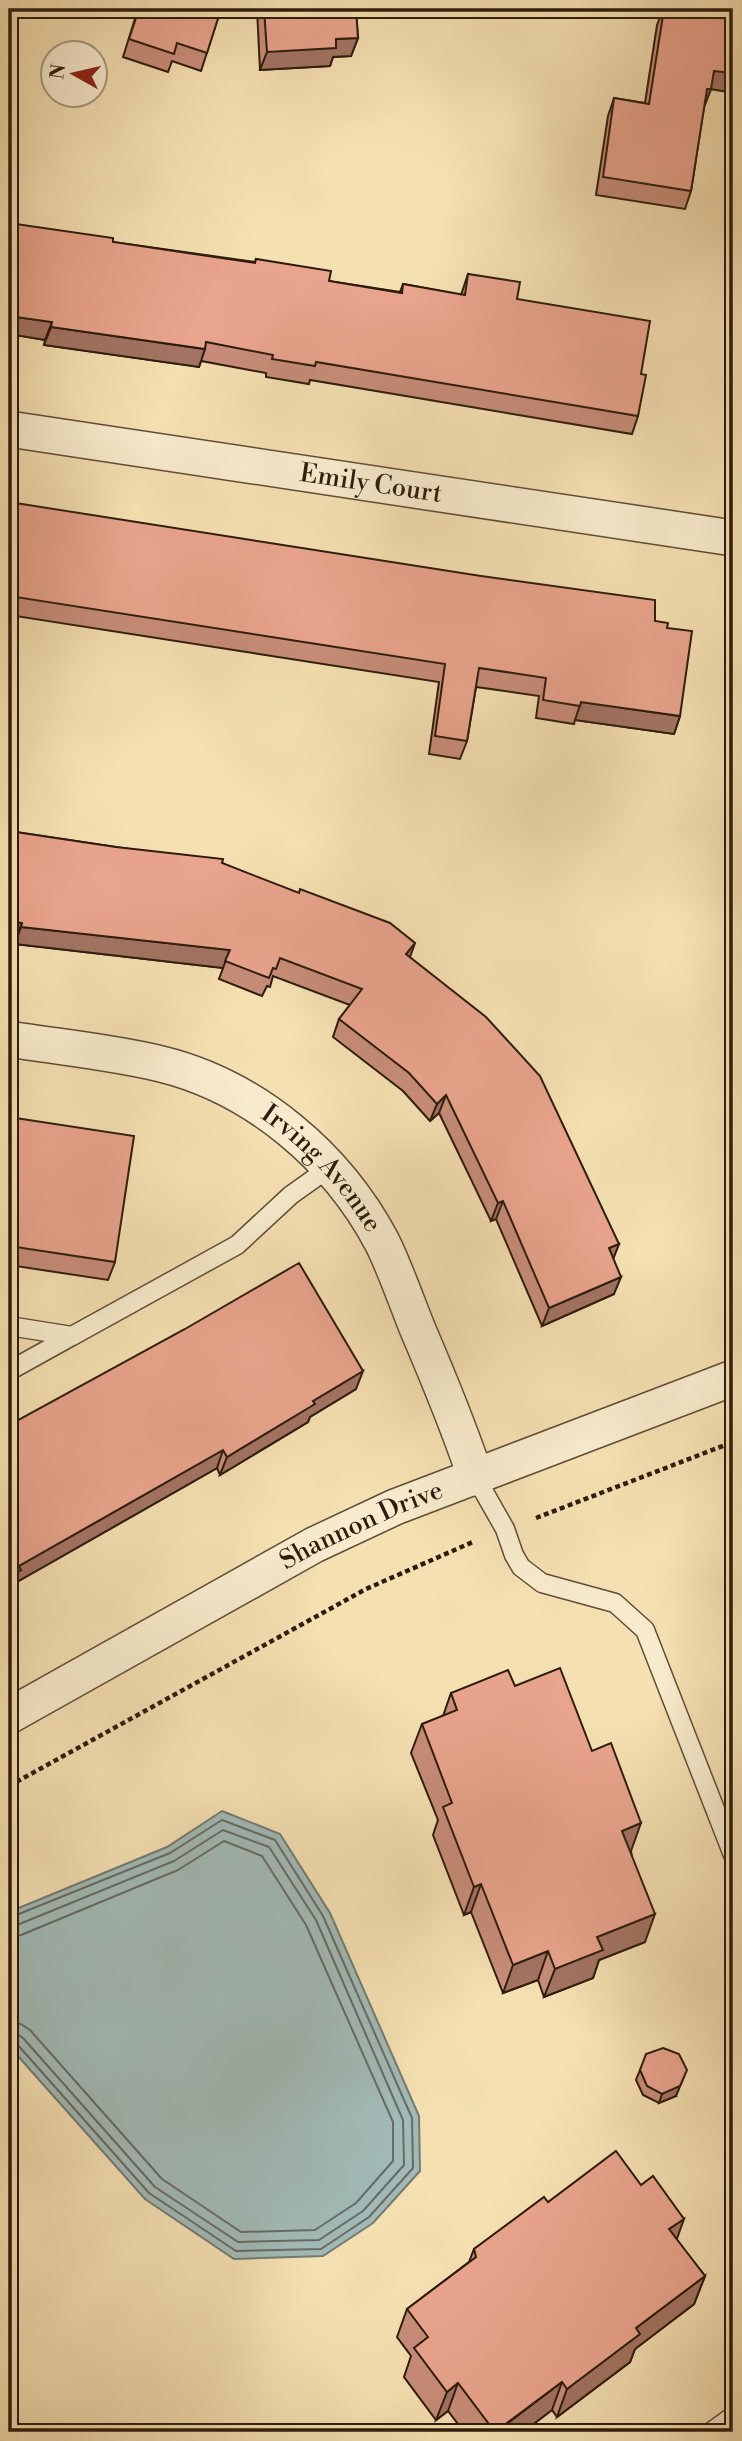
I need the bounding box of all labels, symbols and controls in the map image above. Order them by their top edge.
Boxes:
north arrow [38,38,108,108]
text: N [45,63,71,81]
street label: Emily Court [298,457,444,510]
street label: Irving Avenue [255,1098,389,1238]
street label: Shannon Drive [274,1474,447,1577]

